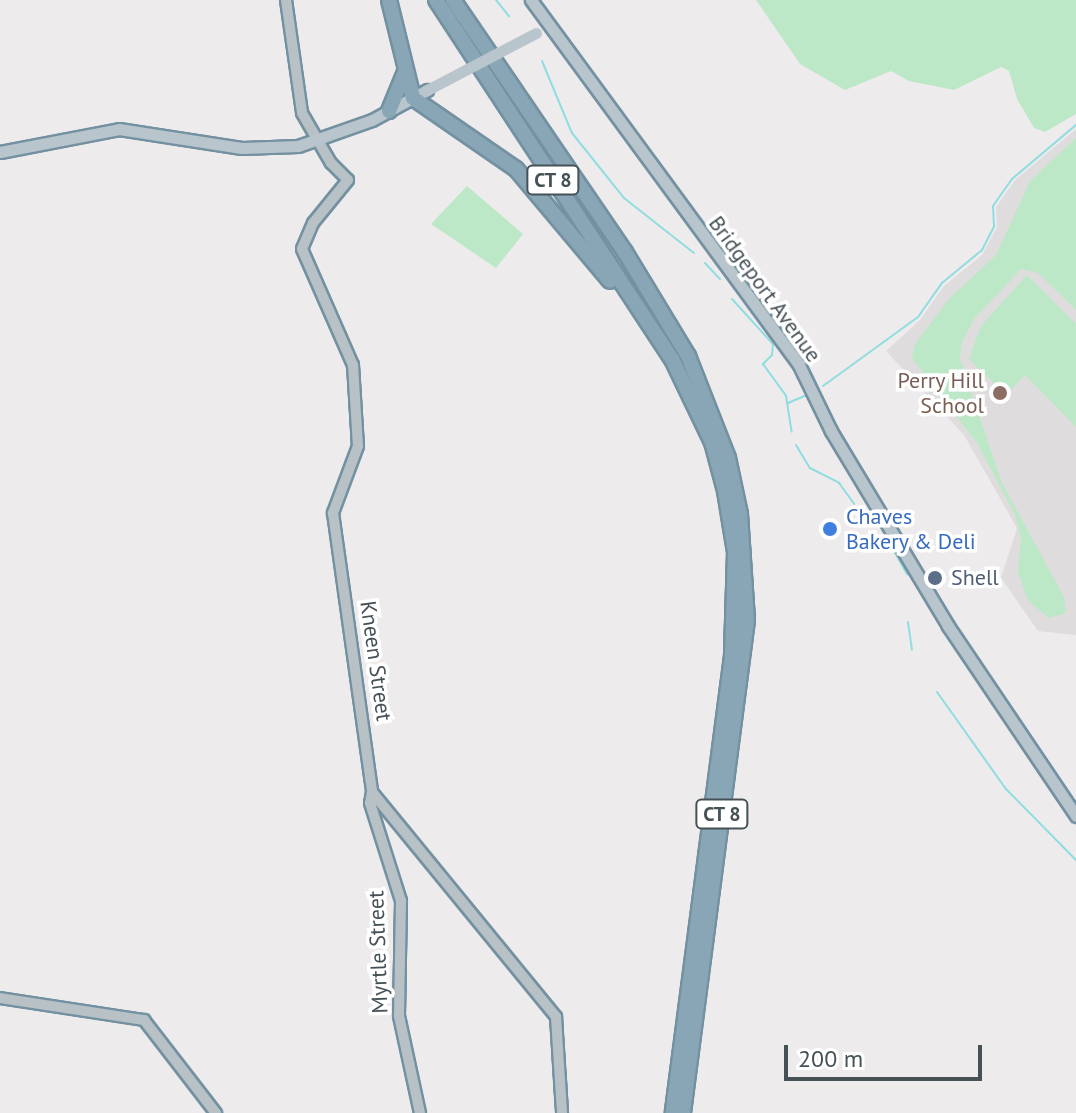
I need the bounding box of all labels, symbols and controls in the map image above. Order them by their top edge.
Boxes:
road number: CT 8 [525,164,581,196]
street label: Bridgeport Avenue [703,210,827,368]
place label: Perry Hill School [897,367,984,418]
marker: Perry Hill School [991,384,1009,402]
place label: Chaves Bakery & Deli [846,503,976,554]
marker: Chaves Bakery & Deli [821,520,839,538]
place label: Shell [951,565,999,591]
marker: Shell [926,569,944,587]
street label: Kneen Street [355,599,397,723]
road number: CT 8 [694,798,750,830]
street label: Myrtle Street [363,890,393,1014]
scale bar [788,1029,986,1079]
text: 200 m [798,1043,863,1074]

